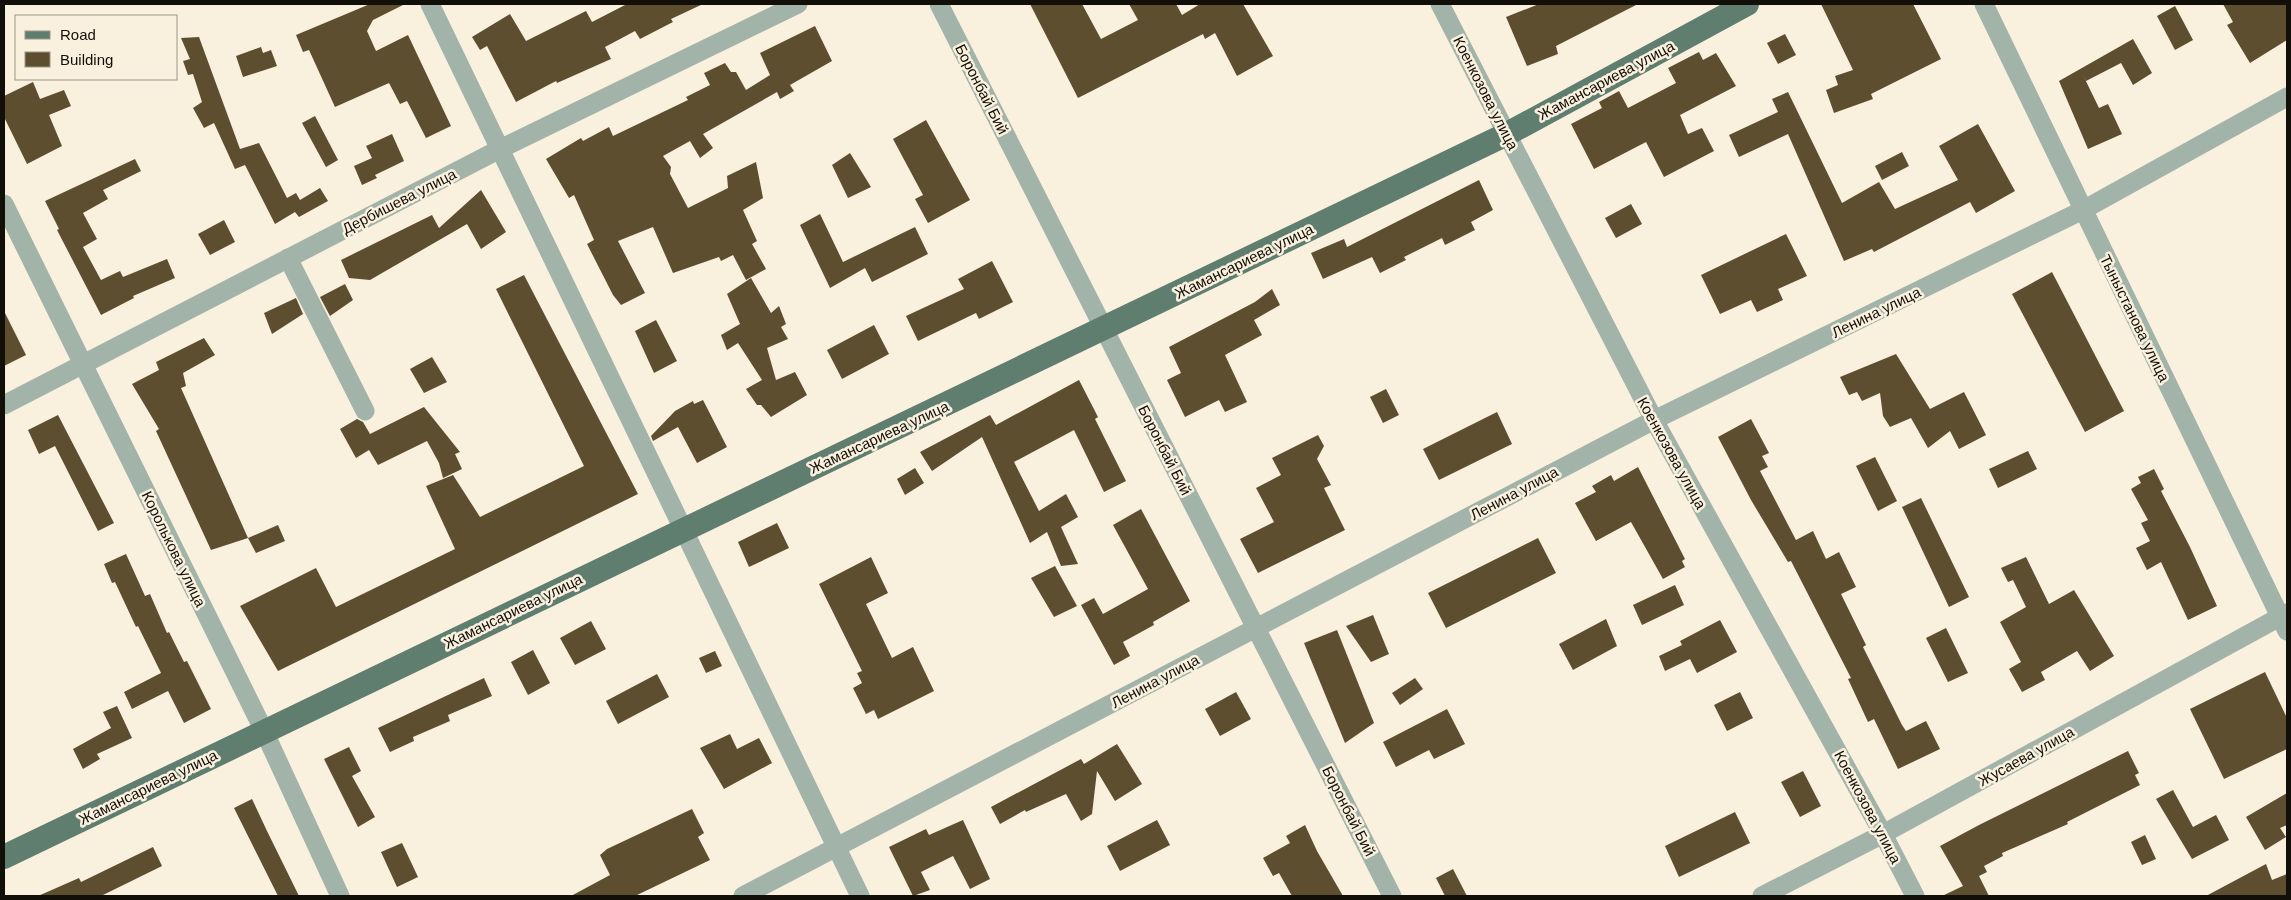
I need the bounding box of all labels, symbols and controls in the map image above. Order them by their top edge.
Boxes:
legend [15,15,178,80]
text: Road [60,26,96,43]
street label: Коенкозова улица [1450,33,1522,153]
street label: Жамансариева улица [1535,37,1678,123]
street label: Боронбай Бий [952,41,1012,137]
text: Building [60,51,113,68]
street label: Дербишева улица [339,165,459,237]
street label: Жамансариева улица [1172,220,1317,302]
street label: Тыныстанова улица [2097,252,2173,385]
street label: Ленина улица [1829,283,1924,341]
street label: Коенкозова улица [1634,394,1710,512]
street label: Жамансариева улица [807,397,952,477]
street label: Боронбай Бий [1135,402,1195,498]
street label: Ленина улица [1467,462,1561,523]
street label: Королькова улица [139,488,210,610]
street label: Жамансариева улица [441,570,586,652]
street label: Ленина улица [1108,650,1202,711]
street label: Жусаева улица [1975,722,2077,789]
street label: Жамансариева улица [76,746,221,828]
street label: Коенкозова улица [1831,748,1905,867]
street label: Боронбай Бий [1319,763,1379,859]

